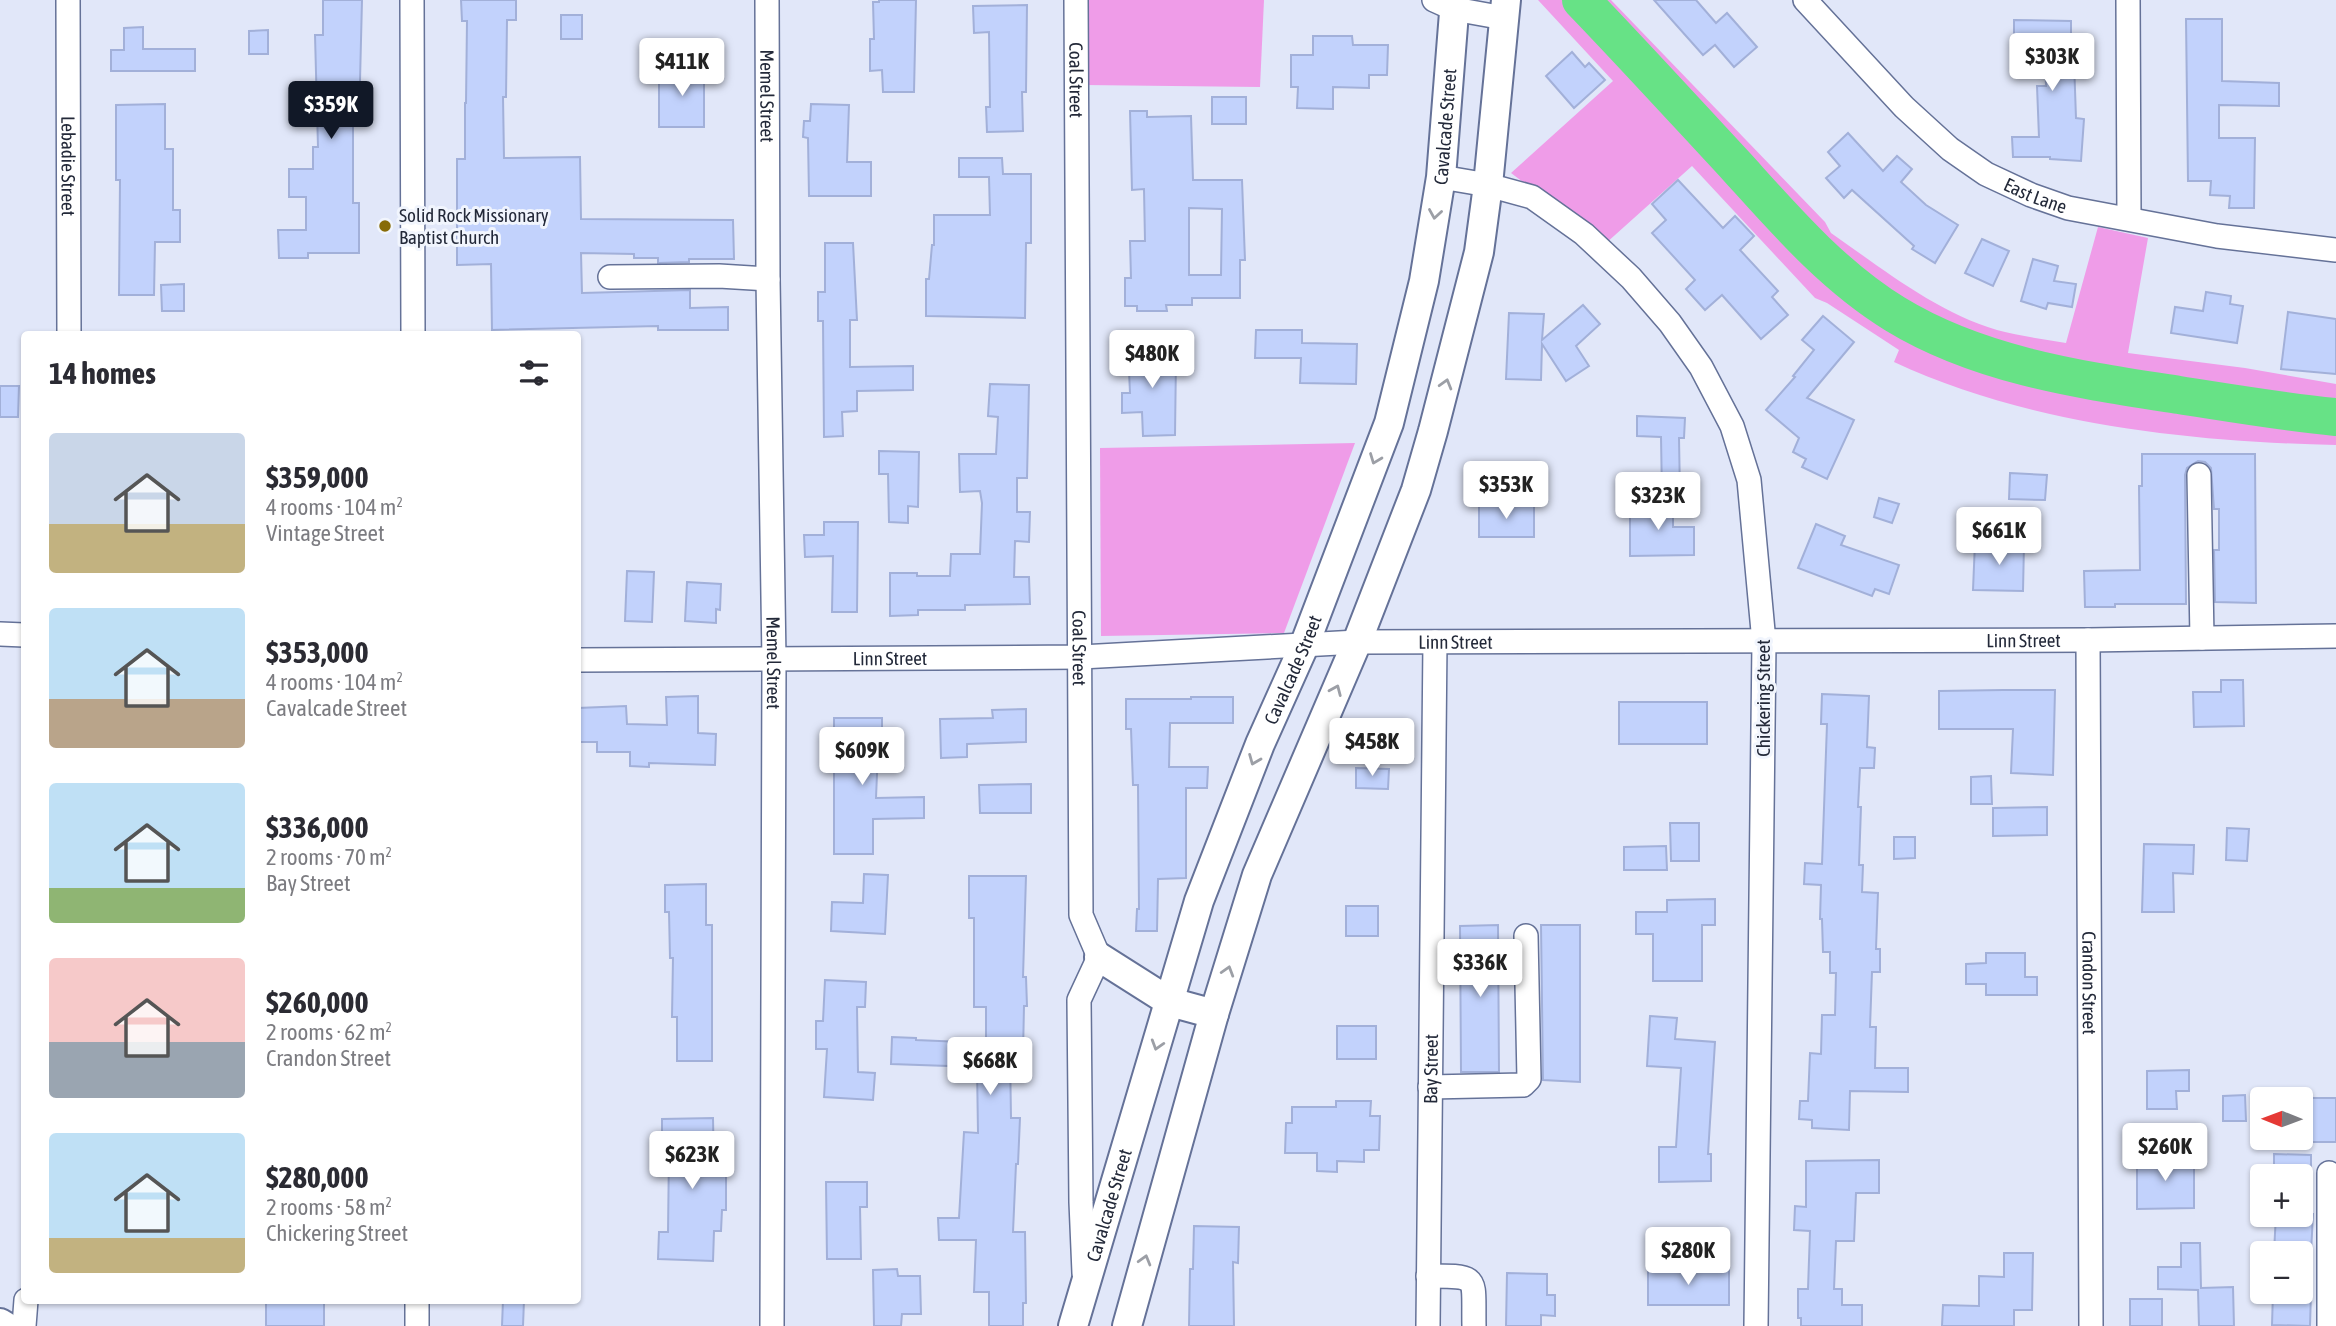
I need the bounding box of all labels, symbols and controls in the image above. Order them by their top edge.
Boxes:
pin: $303K [2003,34,2101,93]
pin: $411K [633,38,731,98]
street label: Coal Street [1065,42,1088,118]
text: $303K [2025,43,2079,69]
text: $411K [655,48,709,74]
street label: Memel Street [756,49,779,143]
street label: Cavalcade Street [1429,68,1461,186]
pin: $359K [282,82,380,141]
text: $359K [304,91,358,117]
street label: Lebadie Street [57,116,80,216]
street label: East Lane [2001,173,2070,218]
place label: Solid Rock Missionary Baptist Church [399,204,549,248]
one-way arrow [1428,208,1443,220]
marker: Solid Rock Missionary Baptist Church [377,218,393,234]
pin: $480K [1103,330,1201,390]
text: $480K [1125,340,1179,366]
icon: filters [515,354,553,392]
text: 14 homes [49,356,156,390]
one-way arrow [1437,379,1452,391]
one-way arrow [1369,452,1383,464]
text: $359,000 [266,460,369,494]
icon: home [105,461,189,545]
pin: $353K [1457,462,1555,521]
text: $353K [1479,471,1533,497]
pin: $323K [1609,472,1707,532]
text: $323K [1631,482,1685,508]
text: 4 rooms · 104 m² [266,494,403,520]
pin: $661K [1950,508,2048,567]
text: $661K [1972,517,2026,543]
text: Vintage Street [266,520,385,546]
street label: Coal Street [1068,610,1091,686]
street label: Cavalcade Street [1259,612,1326,728]
street label: Memel Street [762,616,785,710]
street label: Linn Street [1986,629,2061,651]
street label: Linn Street [1418,631,1493,653]
text: $353,000 [266,635,369,669]
icon: home [105,636,189,720]
street label: Chickering Street [1752,639,1774,757]
street label: Linn Street [853,647,927,669]
text: 4 rooms · 104 m² [266,669,403,695]
one-way arrow [1328,685,1342,698]
text: Cavalcade Street [266,695,407,721]
pin: $458K [1323,718,1421,778]
pin: $609K [813,728,911,787]
text: $458K [1345,728,1399,754]
text: $609K [835,737,889,763]
one-way arrow [1248,754,1262,766]
text: $336,000 [266,810,369,844]
icon: home [105,811,189,895]
text: 2 rooms · 70 m² [266,844,392,870]
text: Bay Street [266,870,351,896]
street label: Crandon Street [2078,931,2101,1035]
pin: $336K [1431,940,1529,999]
text: $336K [1453,949,1507,975]
one-way arrow [1219,965,1234,977]
text: $260,000 [266,985,369,1019]
icon: home [105,986,189,1070]
text: 2 rooms · 62 m² [266,1019,392,1045]
street label: Bay Street [1419,1034,1442,1104]
pin: $668K [941,1038,1039,1097]
one-way arrow [1151,1038,1165,1051]
text: Crandon Street [266,1045,391,1071]
text: $668K [963,1047,1017,1073]
north arrow [2250,1087,2314,1150]
map controls [2250,1087,2313,1304]
pin: $260K [2116,1124,2214,1183]
pin: $623K [643,1132,741,1191]
text: $260K [2138,1133,2192,1159]
text: $623K [665,1141,719,1167]
street label: Cavalcade Street [1082,1146,1136,1264]
text: $280,000 [266,1160,369,1194]
icon: home [105,1161,189,1245]
button: + [2250,1164,2313,1227]
text: 2 rooms · 58 m² [266,1194,392,1220]
text: Chickering Street [266,1220,408,1246]
pin: $280K [1639,1228,1737,1287]
text: $280K [1661,1237,1715,1263]
button: − [2250,1241,2313,1304]
one-way arrow [1137,1255,1152,1267]

